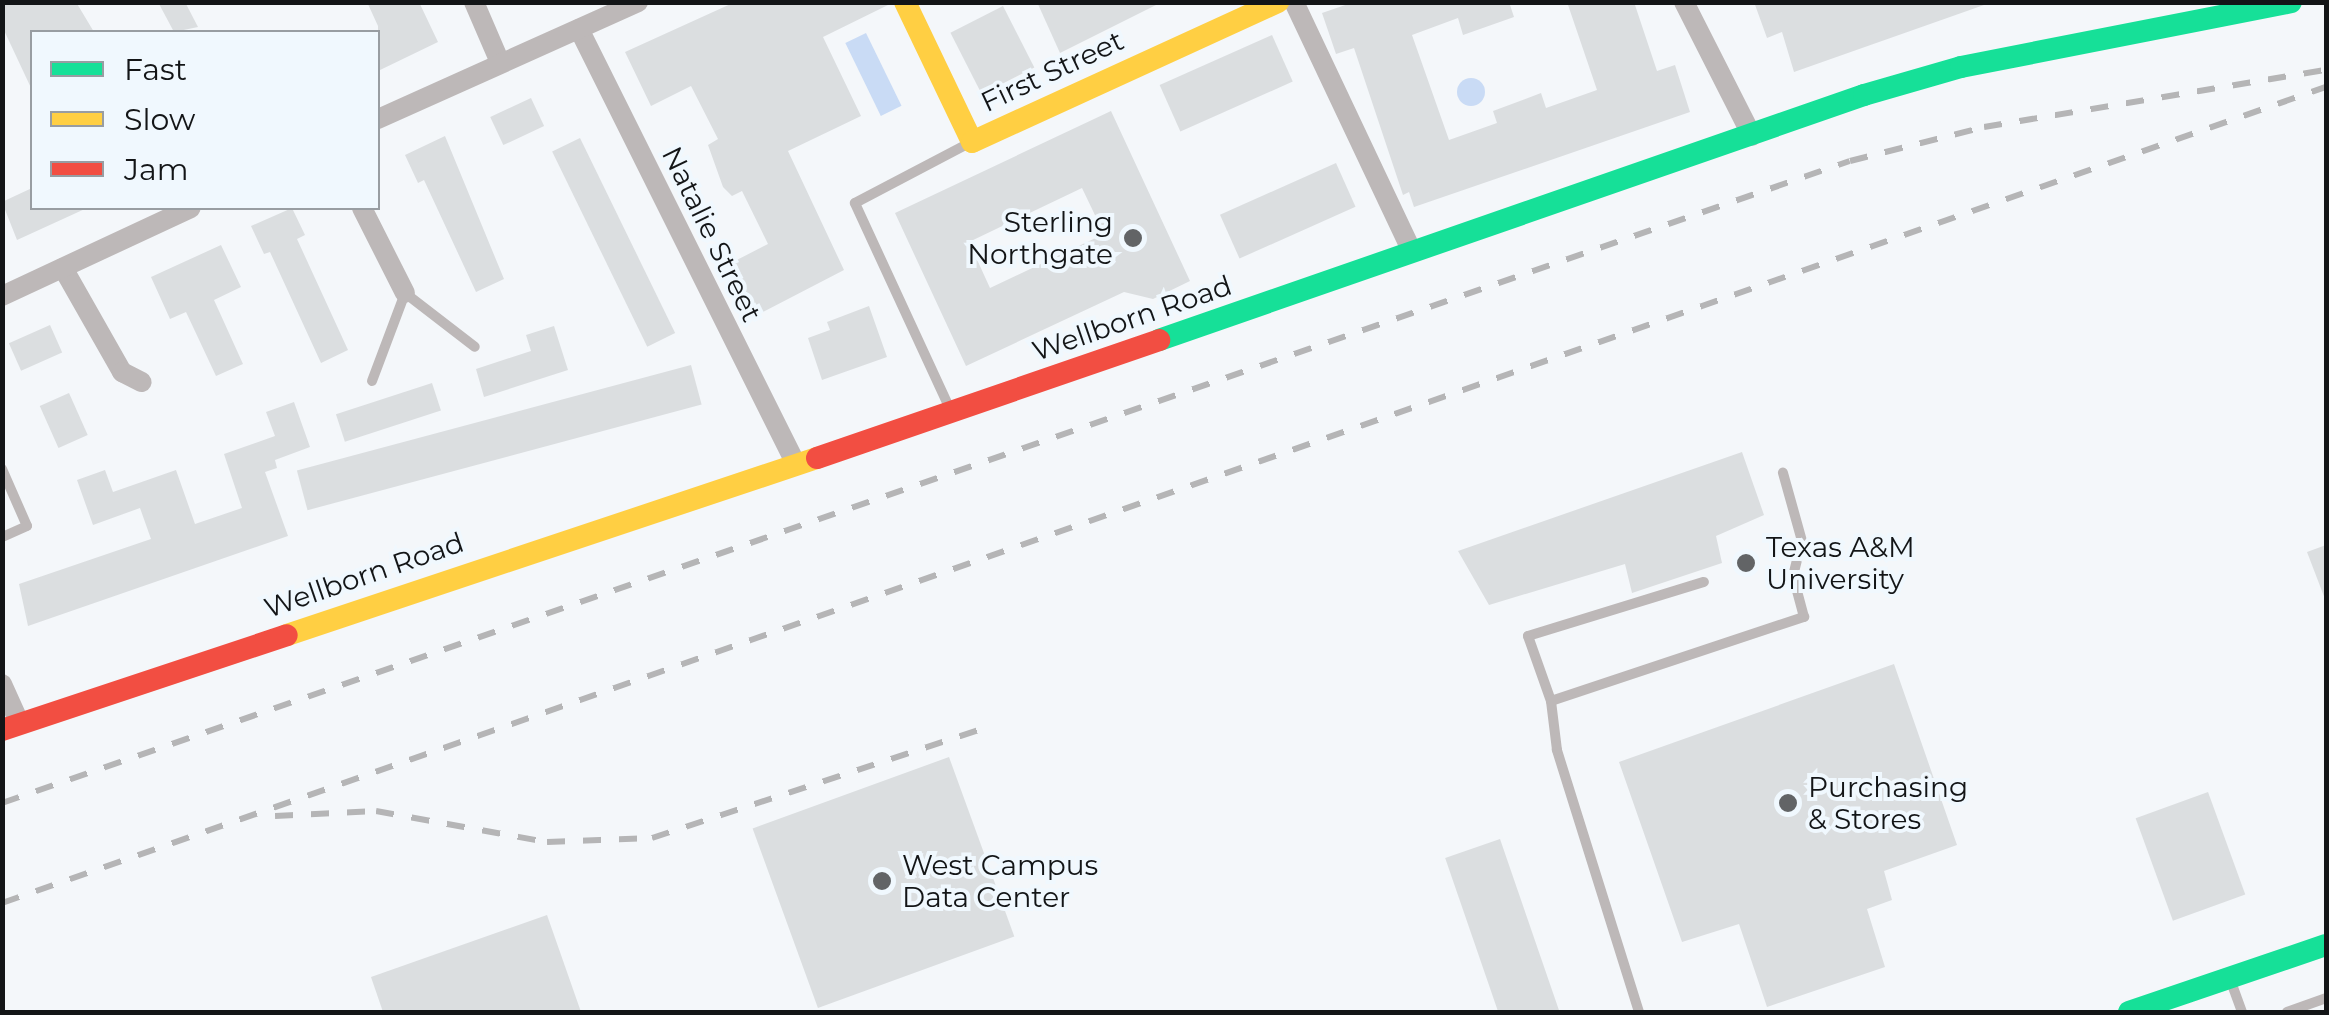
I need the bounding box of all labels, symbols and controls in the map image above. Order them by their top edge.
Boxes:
street label: First Street [975,23,1129,119]
legend [30,30,380,210]
text: Fast [124,51,187,88]
text: Slow [124,101,195,138]
street label: Natalie Street [655,141,769,327]
text: Jam [124,151,189,188]
place label: Sterling Northgate [967,205,1113,271]
marker: Sterling Northgate [1122,227,1144,249]
street label: Wellborn Road [1028,268,1236,368]
street label: Wellborn Road [260,525,468,625]
place label: Texas A&M University [1766,530,1915,596]
marker: Texas A&M University [1735,552,1757,574]
place label: Purchasing & Stores [1808,770,1968,836]
marker: Purchasing & Stores [1777,792,1799,814]
place label: West Campus Data Center [902,848,1098,914]
marker: West Campus Data Center [871,870,893,892]

